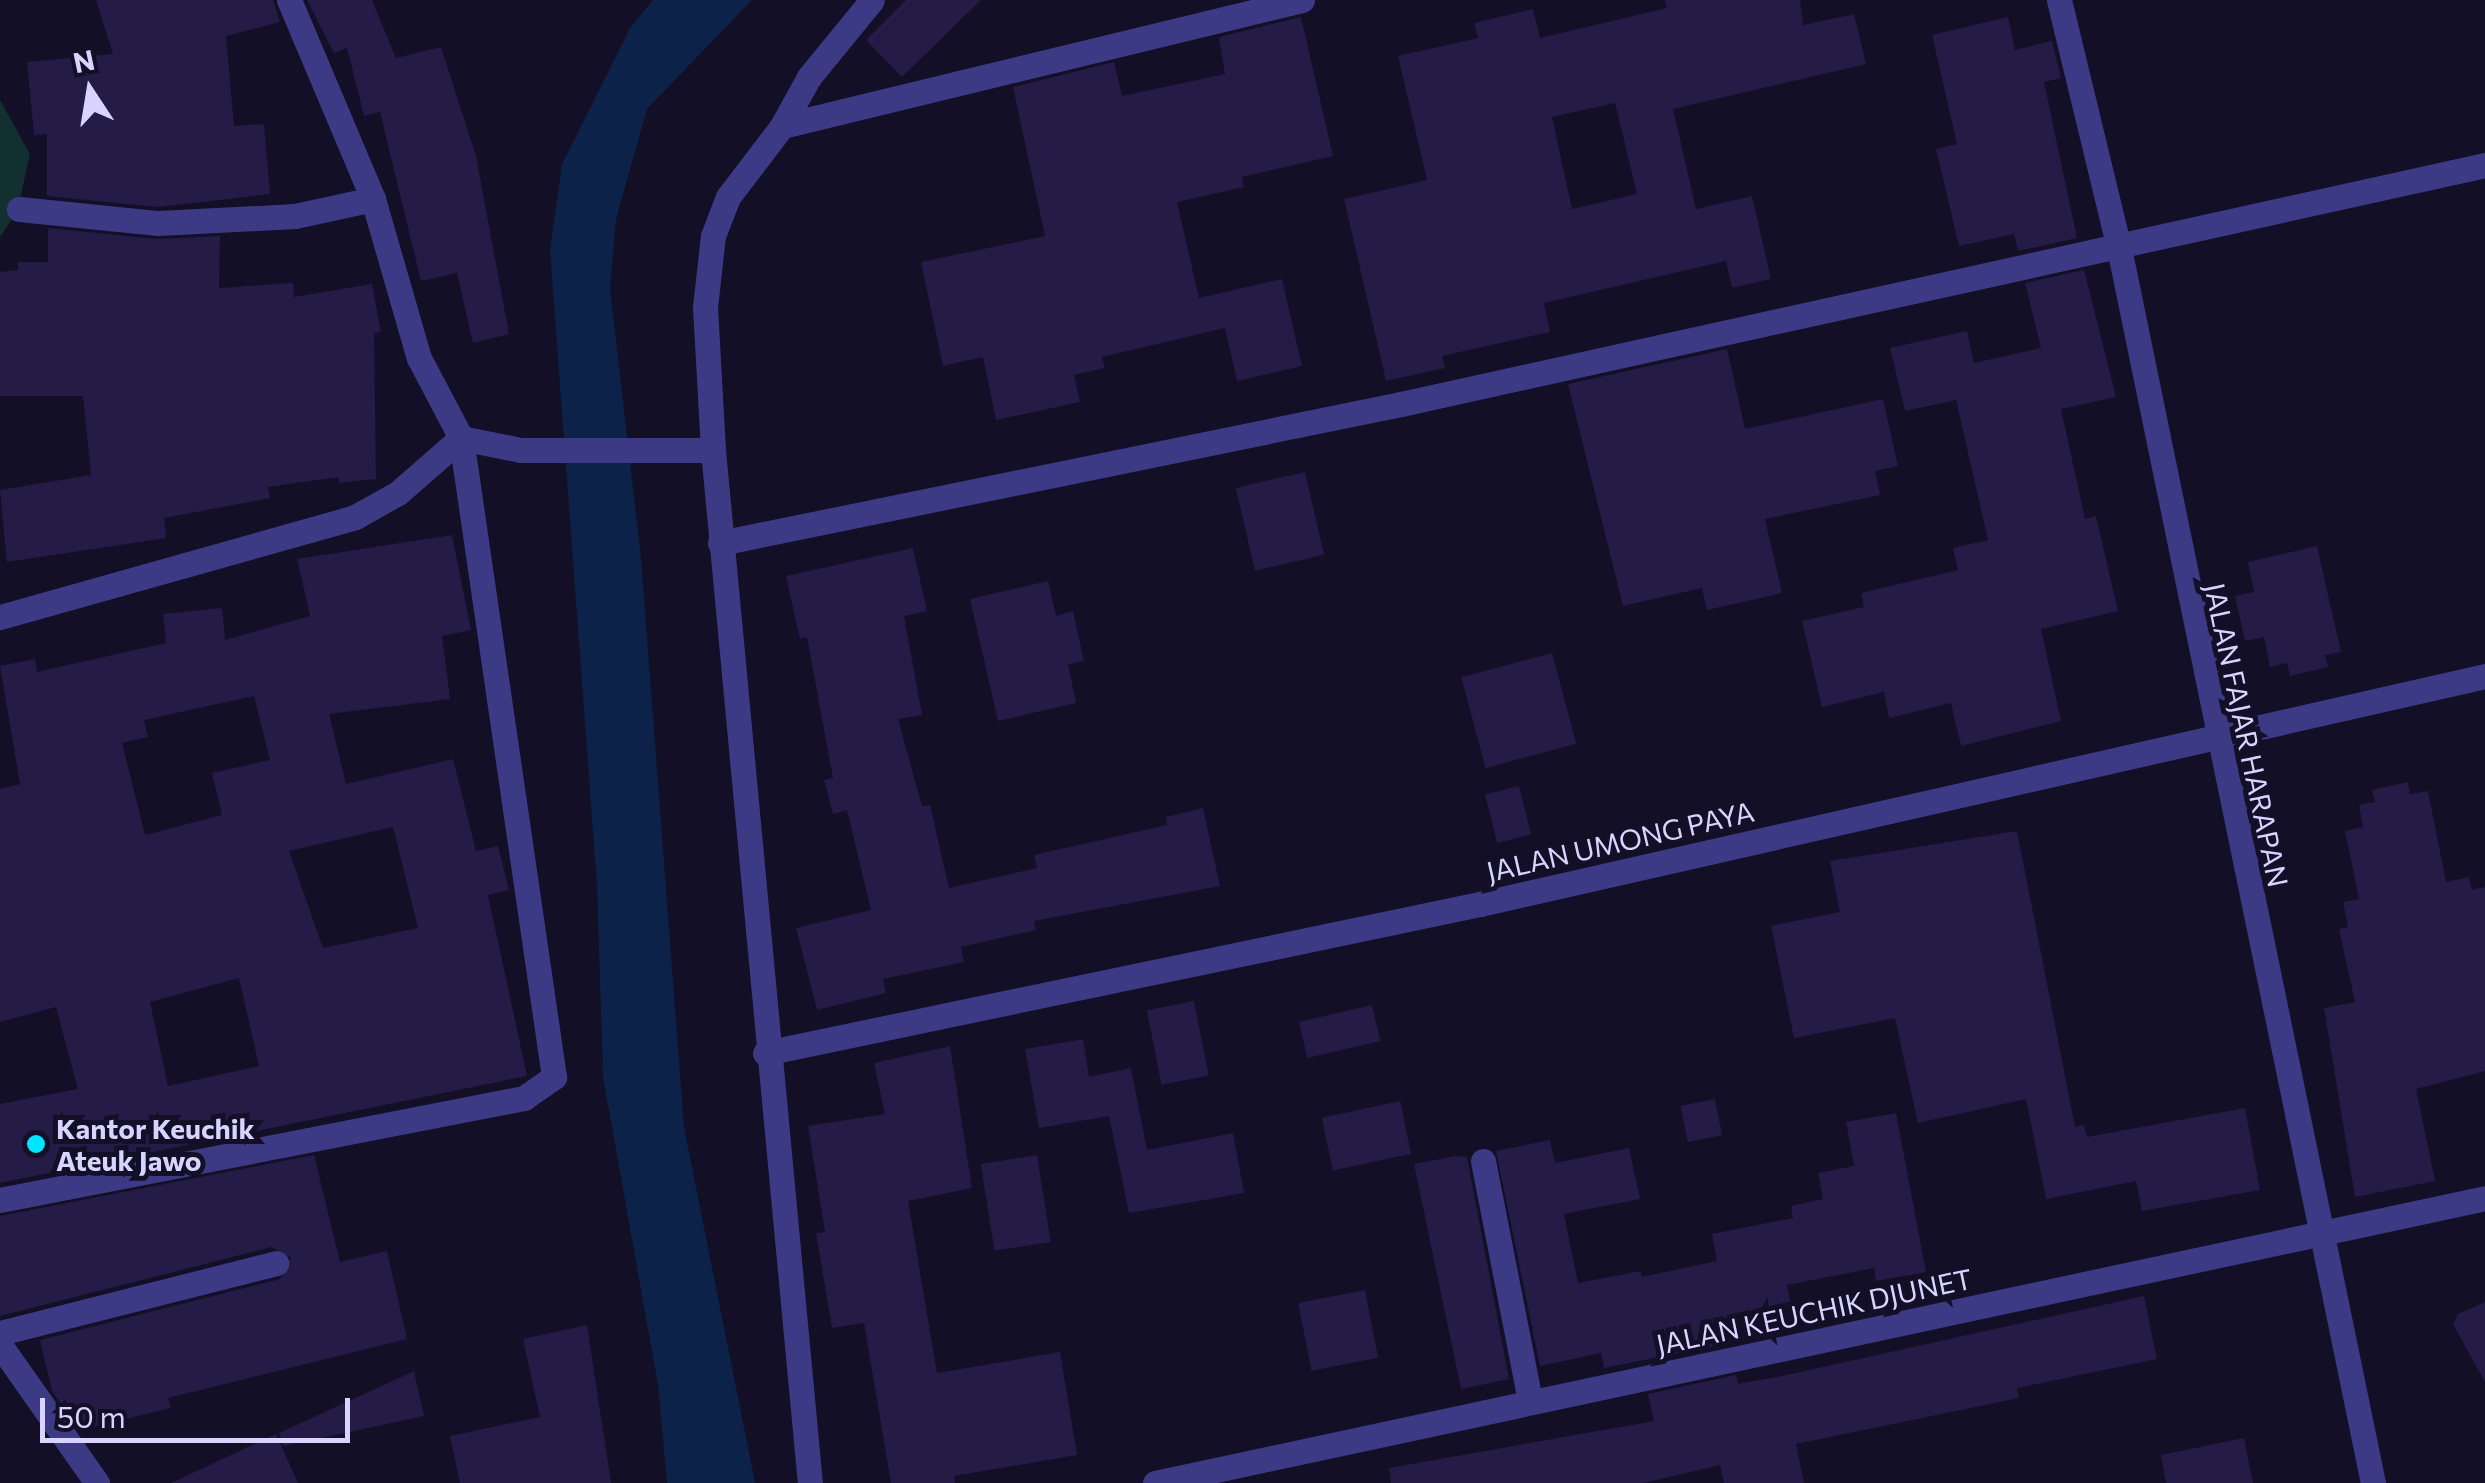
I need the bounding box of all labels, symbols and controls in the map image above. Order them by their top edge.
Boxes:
north arrow [40,40,140,140]
text: N [70,42,98,79]
street label: JALAN FAJAR HARAPAN [2198,580,2296,890]
street label: JALAN UMONG PAYA [1483,794,1757,888]
place label: Kantor Keuchik Ateuk Jawo [56,1111,255,1177]
marker: Kantor Keuchik Ateuk Jawo [25,1133,47,1155]
street label: JALAN KEUCHIK DJUNET [1653,1261,1975,1361]
scale bar [45,1378,355,1440]
text: 50 m [57,1397,126,1434]

